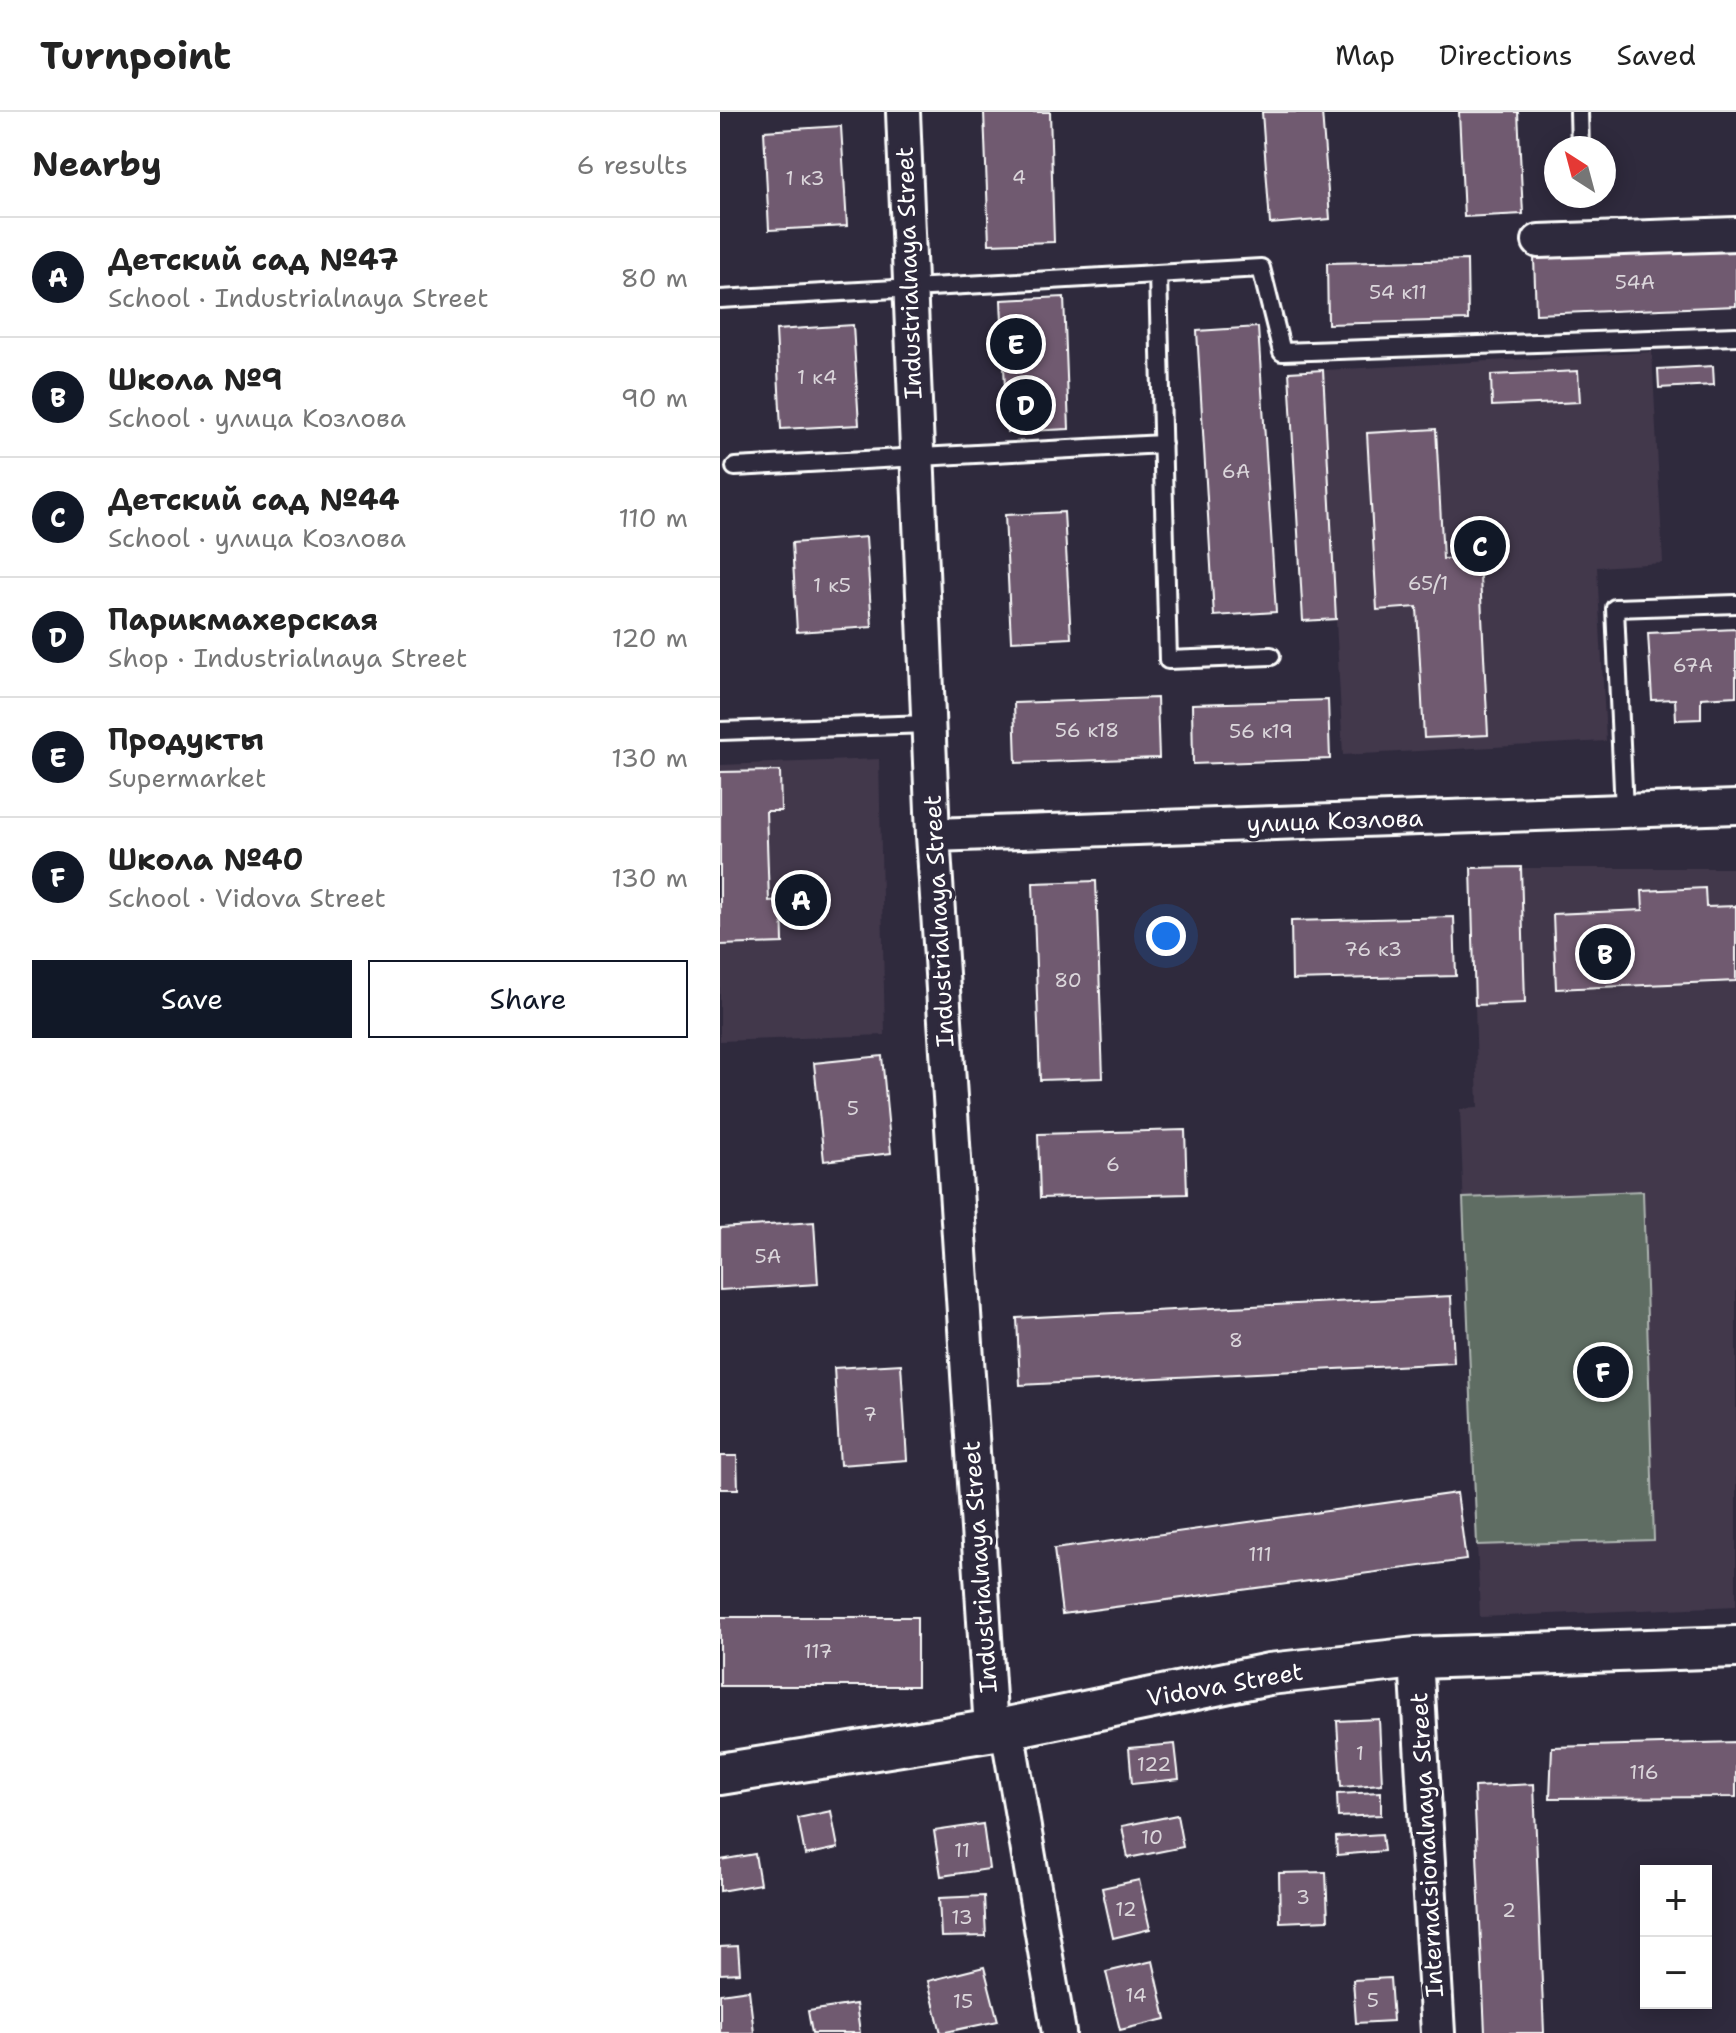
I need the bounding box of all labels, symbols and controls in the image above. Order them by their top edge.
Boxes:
text: Turnpoint [40,30,231,81]
text: Map [1335,36,1395,74]
text: Directions [1439,36,1573,74]
text: Saved [1617,36,1696,74]
north arrow [1544,136,1616,208]
text: Nearby [32,141,162,187]
street label: Industrialnaya Street [889,146,929,400]
text: 6 results [576,147,688,182]
house number: 4 [1012,164,1026,190]
house number: 1 к3 [785,165,825,191]
text: Детский сад №47 [108,239,398,280]
text: A [48,260,68,295]
text: 80 m [621,260,688,295]
house number: 54А [1615,269,1655,295]
house number: 54 к11 [1369,279,1427,305]
text: School · Industrialnaya Street [108,280,489,315]
pin: E [990,314,1042,374]
text: Школа №9 [108,359,283,400]
house number: 1 к4 [797,364,837,390]
pin: D [1000,375,1052,435]
text: B [50,380,66,415]
text: 90 m [621,380,688,415]
text: School · улица Козлова [108,400,406,435]
house number: 6А [1222,458,1250,484]
text: Детский сад №44 [108,479,400,520]
text: C [50,500,66,535]
text: 110 m [618,500,688,535]
pin: C [1454,516,1506,576]
text: School · улица Козлова [108,520,406,555]
house number: 65/1 [1408,570,1448,596]
house number: 1 к5 [813,572,851,598]
text: Парикмахерская [108,599,378,640]
text: D [49,620,67,655]
text: 120 m [612,620,688,655]
text: Shop · Industrialnaya Street [108,640,467,675]
house number: 67А [1673,652,1713,678]
house number: 56 к18 [1055,717,1119,743]
house number: 56 к19 [1229,718,1293,744]
text: Продукты [108,719,264,760]
text: E [49,740,67,775]
text: 130 m [611,740,688,775]
text: Supermarket [108,760,266,795]
street label: Industrialnaya Street [916,794,962,1048]
street label: улица Козлова [1246,802,1424,840]
text: Школа №40 [108,839,304,880]
text: F [50,860,66,895]
text: 130 m [611,860,688,895]
pin: A [775,870,827,930]
text: School · Vidova Street [108,880,386,915]
your location [1146,916,1186,956]
pin: B [1579,924,1631,984]
house number: 76 к3 [1344,936,1402,962]
button: Save [32,960,352,1038]
button: Share [368,960,688,1038]
house number: 80 [1054,967,1082,993]
house number: 5 [847,1095,859,1121]
house number: 6 [1106,1151,1120,1177]
house number: 5А [755,1243,781,1269]
house number: 8 [1229,1327,1243,1353]
pin: F [1577,1342,1629,1402]
house number: 7 [863,1401,877,1427]
street label: Industrialnaya Street [955,1440,1005,1694]
house number: 111 [1248,1541,1272,1567]
house number: 117 [804,1638,833,1664]
street label: Vidova Street [1144,1656,1306,1714]
street label: Internatsionalnaya Street [1403,1692,1451,1998]
house number: 1 [1356,1740,1364,1766]
house number: 122 [1137,1751,1171,1777]
house number: 116 [1629,1759,1659,1785]
house number: 10 [1141,1824,1163,1850]
house number: 11 [954,1837,970,1863]
map controls [1640,1865,1712,2009]
button: + [1640,1865,1712,1937]
house number: 3 [1296,1884,1310,1910]
house number: 12 [1115,1896,1137,1922]
house number: 2 [1502,1897,1516,1923]
house number: 13 [951,1904,973,1930]
button: − [1640,1937,1712,2009]
house number: 14 [1125,1982,1147,2008]
house number: 5 [1367,1987,1379,2013]
house number: 15 [953,1988,973,2014]

